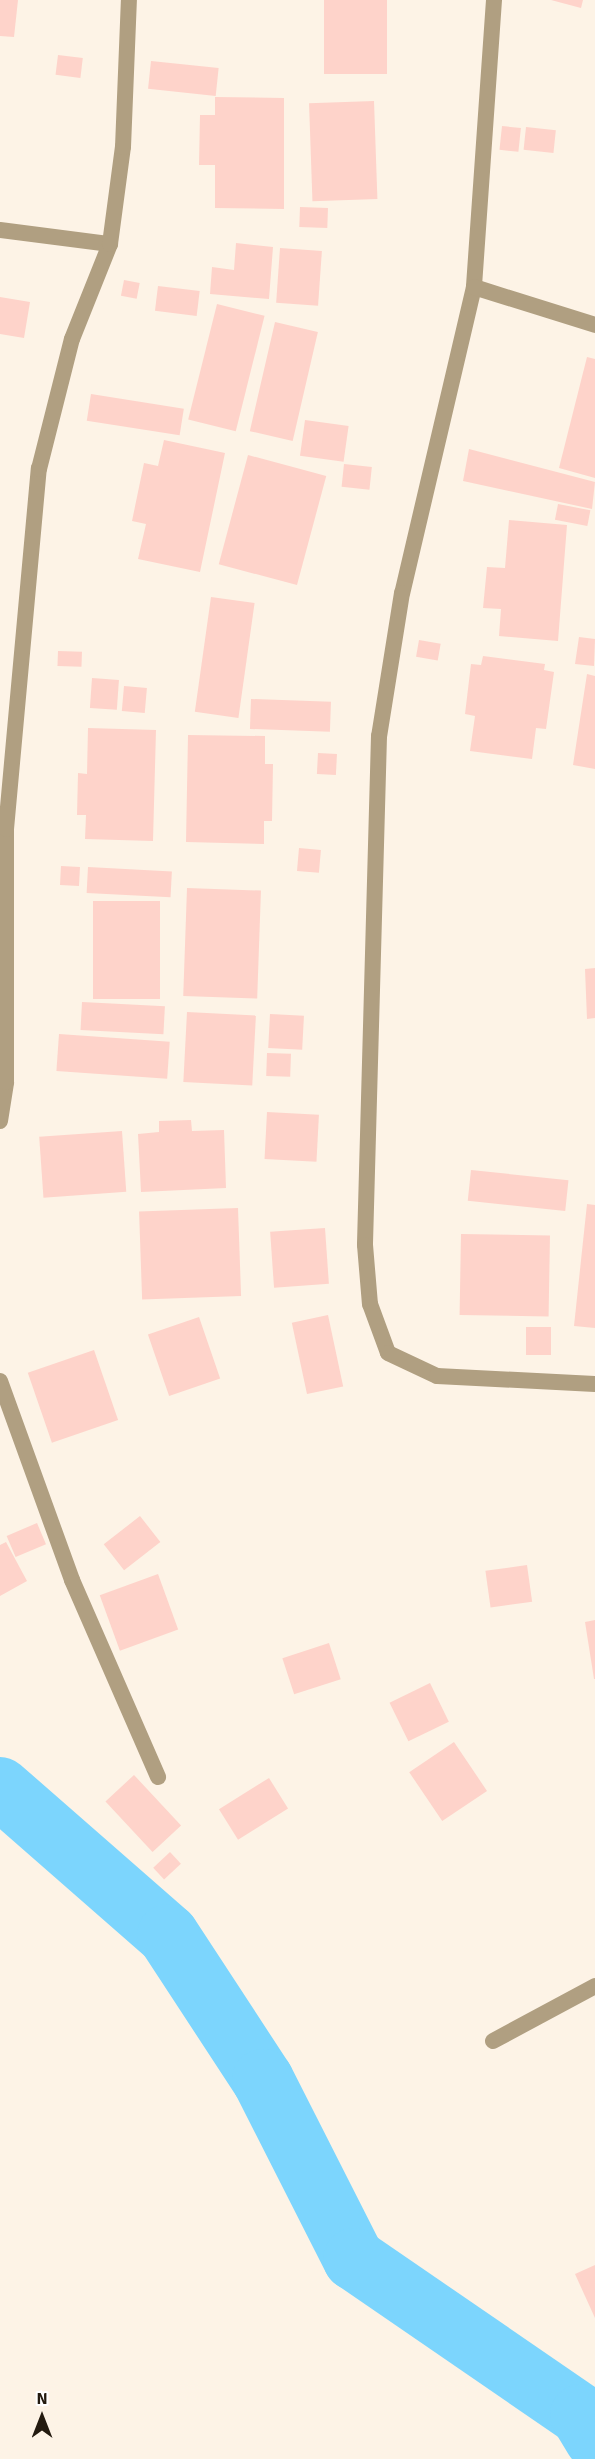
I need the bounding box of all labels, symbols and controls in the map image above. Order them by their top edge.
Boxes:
north arrow [12,2387,72,2447]
text: N [36,2389,48,2409]

